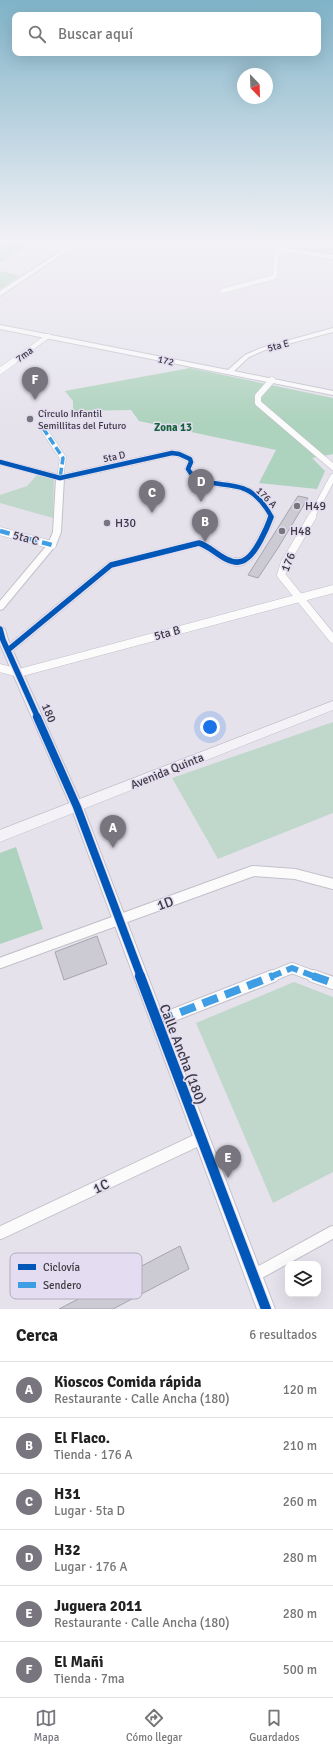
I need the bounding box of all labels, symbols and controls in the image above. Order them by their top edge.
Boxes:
search box [12,12,321,56]
icon: search [26,23,48,45]
text: Buscar aquí [58,25,133,43]
north arrow [237,68,273,104]
street label: 5ta E [266,337,291,355]
street label: 7ma [14,345,36,365]
street label: 172 [157,353,175,369]
pin: F [22,367,48,400]
place label: Círculo Infantil Semillitas del Futuro [38,408,126,432]
marker: Círculo Infantil Semillitas del Futuro [25,414,35,424]
district label: Zona 13 [154,421,192,434]
street label: 5ta D [102,449,127,465]
pin: D [188,469,214,502]
pin: C [139,480,165,513]
street label: 176 A [253,485,279,511]
place label: H49 [305,499,326,514]
marker: H49 [292,501,302,511]
pin: B [192,509,218,542]
place label: H30 [115,516,136,531]
marker: H30 [102,518,112,528]
place label: H48 [290,524,311,539]
marker: H48 [277,526,287,536]
street label: 5ta C [11,528,41,549]
street label: 176 [278,550,299,574]
street label: 5ta B [152,623,182,644]
street label: 180 [38,701,59,725]
your location [200,717,220,737]
street label: Avenida Quinta [128,750,206,793]
pin: A [100,815,126,848]
street label: 1D [154,893,176,914]
street label: Calle Ancha (180) [156,1002,209,1107]
pin: E [215,1145,241,1178]
street label: 1C [90,1175,112,1198]
legend [10,1253,142,1299]
text: Ciclovía [43,1261,81,1274]
map controls [285,1261,321,1297]
button: layers [285,1261,321,1297]
text: Sendero [43,1279,82,1292]
text: Cerca [16,1325,58,1346]
text: 6 resultados [249,1327,317,1343]
text: Kioscos Comida rápida [54,1373,201,1391]
text: A [25,1382,33,1398]
text: 120 m [283,1382,317,1398]
text: Restaurante · Calle Ancha (180) [54,1391,230,1407]
text: El Flaco. [54,1429,110,1447]
text: B [25,1438,33,1454]
text: 210 m [283,1438,317,1454]
text: Tienda · 176 A [54,1447,133,1463]
text: H31 [54,1485,81,1503]
text: C [25,1494,33,1510]
text: 260 m [283,1494,317,1510]
text: Lugar · 5ta D [54,1503,125,1519]
text: H32 [54,1541,81,1559]
text: D [25,1550,33,1566]
text: 280 m [283,1550,317,1566]
text: Lugar · 176 A [54,1559,127,1575]
text: Juguera 2011 [54,1597,142,1615]
text: E [25,1606,33,1622]
text: 280 m [283,1606,317,1622]
text: Restaurante · Calle Ancha (180) [54,1615,230,1631]
text: El Mañi [54,1653,103,1671]
text: F [26,1662,32,1678]
text: 500 m [283,1662,317,1678]
text: Tienda · 7ma [54,1671,125,1687]
tab: Mapa [33,1707,59,1744]
tab: Cómo llegar [126,1707,182,1744]
tab: Guardados [249,1707,300,1744]

